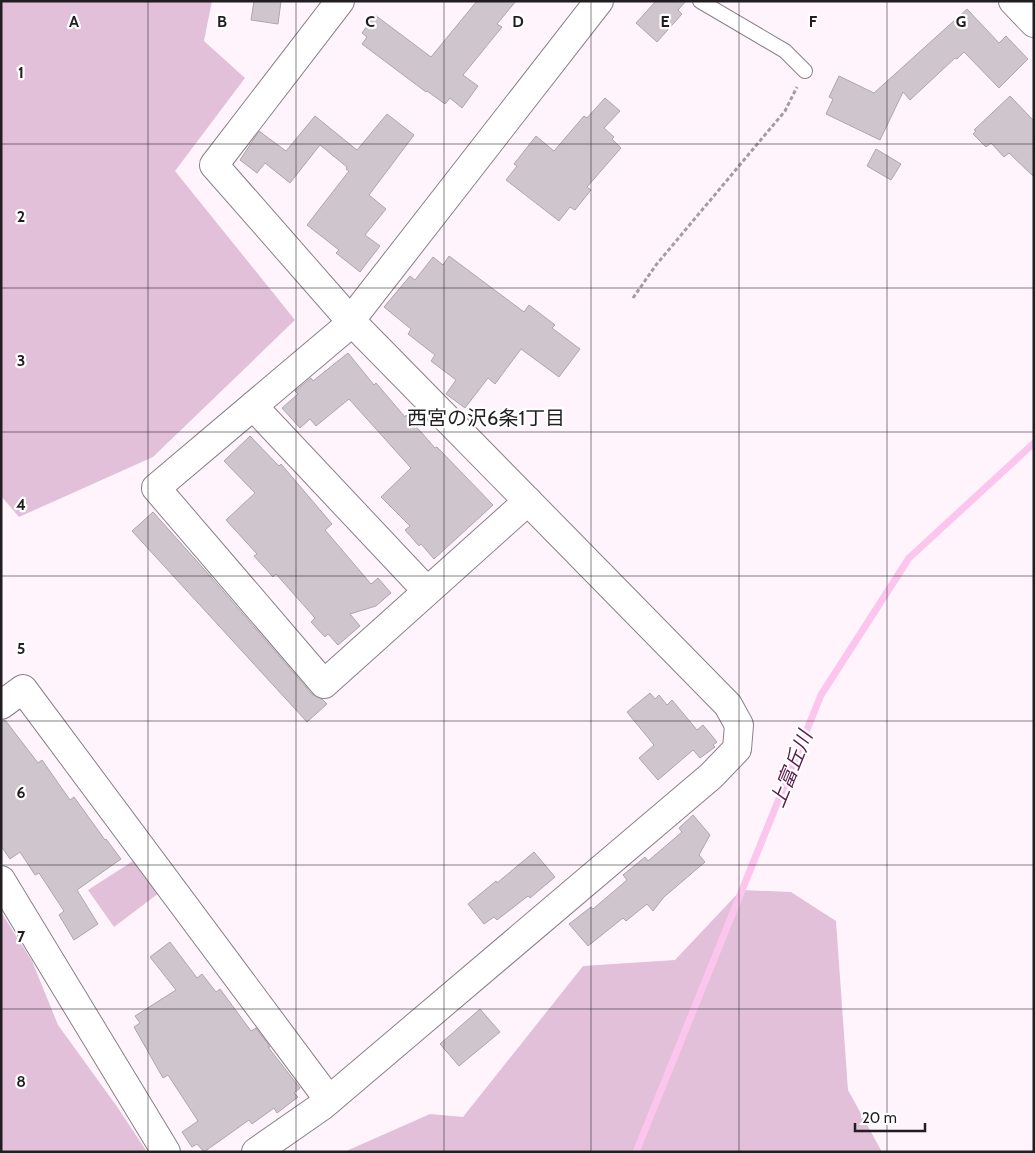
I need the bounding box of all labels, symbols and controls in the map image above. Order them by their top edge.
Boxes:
text: A [69,12,79,31]
text: B [217,12,227,31]
text: C [365,12,375,31]
text: D [512,12,524,31]
text: E [660,12,670,31]
text: F [809,12,818,31]
text: G [956,12,966,31]
text: 1 [18,63,24,82]
text: 2 [17,207,25,226]
text: 3 [17,351,25,370]
district label: 西宮の沢6条1丁目 [407,406,565,430]
text: 4 [16,495,26,514]
text: 5 [17,639,25,658]
water label: 上富丘川 [765,726,818,811]
text: 6 [17,783,26,802]
text: 7 [17,927,26,946]
text: 8 [16,1072,26,1091]
scale bar [855,1100,925,1132]
text: 20 m [862,1109,897,1127]

